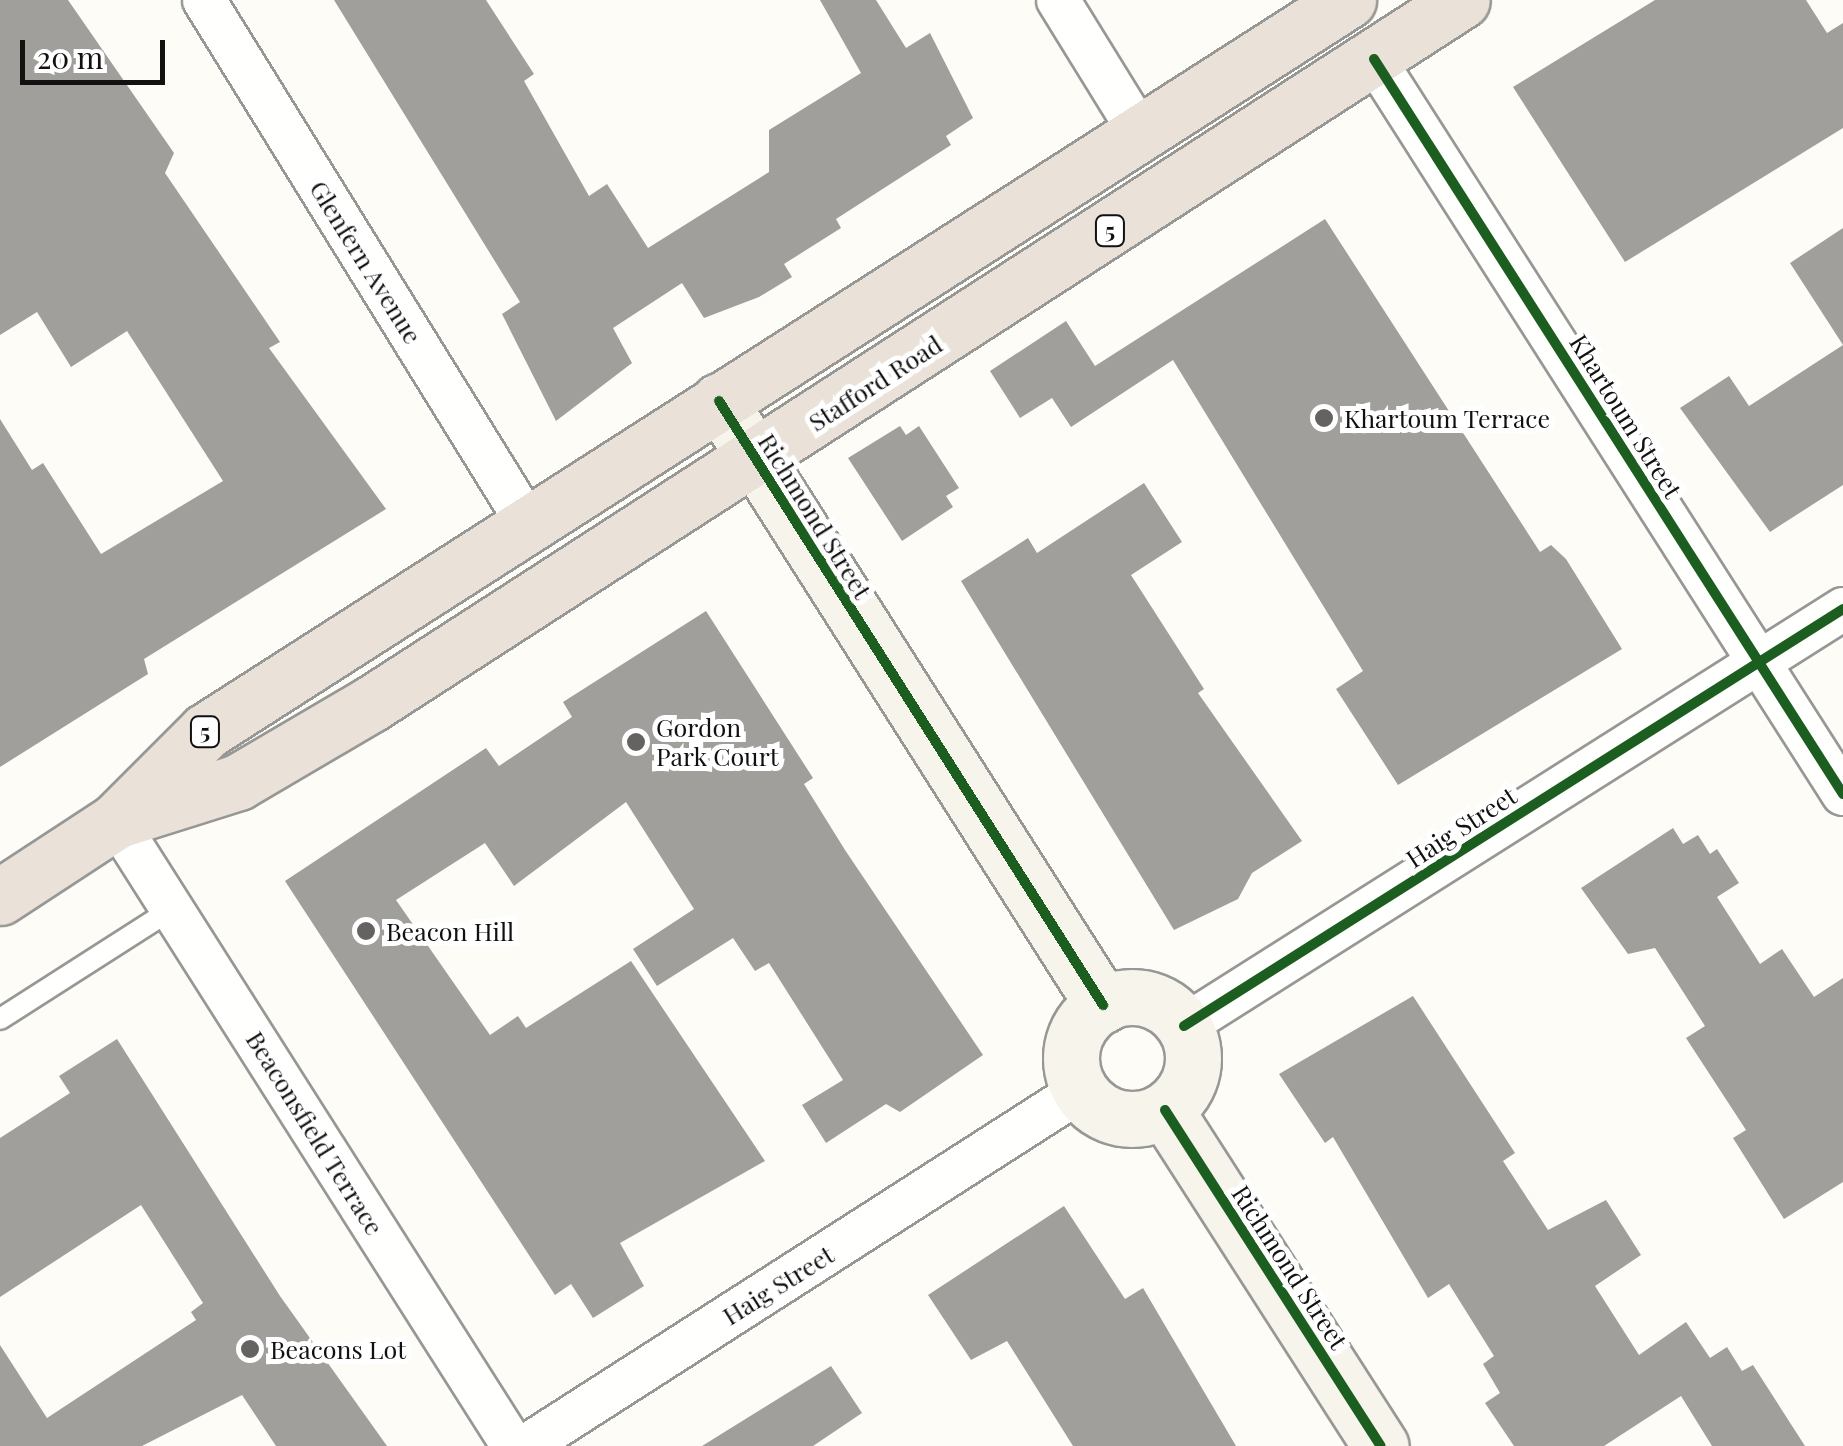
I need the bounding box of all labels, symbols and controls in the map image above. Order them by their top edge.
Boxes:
scale bar [25,20,170,82]
text: 20 m [37,37,103,77]
street label: Glenfern Avenue [304,175,428,349]
road number: 5 [1092,214,1128,248]
street label: Stafford Road [803,329,947,437]
street label: Khartoum Street [1564,329,1688,503]
place label: Khartoum Terrace [1344,403,1551,433]
marker: Khartoum Terrace [1313,407,1335,429]
street label: Richmond Street [752,428,878,604]
place label: Gordon Park Court [656,713,779,772]
road number: 5 [188,715,222,749]
marker: Gordon Park Court [625,731,647,753]
street label: Haig Street [1400,780,1522,874]
place label: Beacon Hill [386,916,514,946]
marker: Beacon Hill [355,920,377,942]
street label: Beaconsfield Terrace [240,1025,390,1241]
street label: Richmond Street [1226,1180,1354,1354]
street label: Haig Street [717,1239,839,1331]
place label: Beacons Lot [270,1334,406,1364]
marker: Beacons Lot [239,1338,261,1360]

